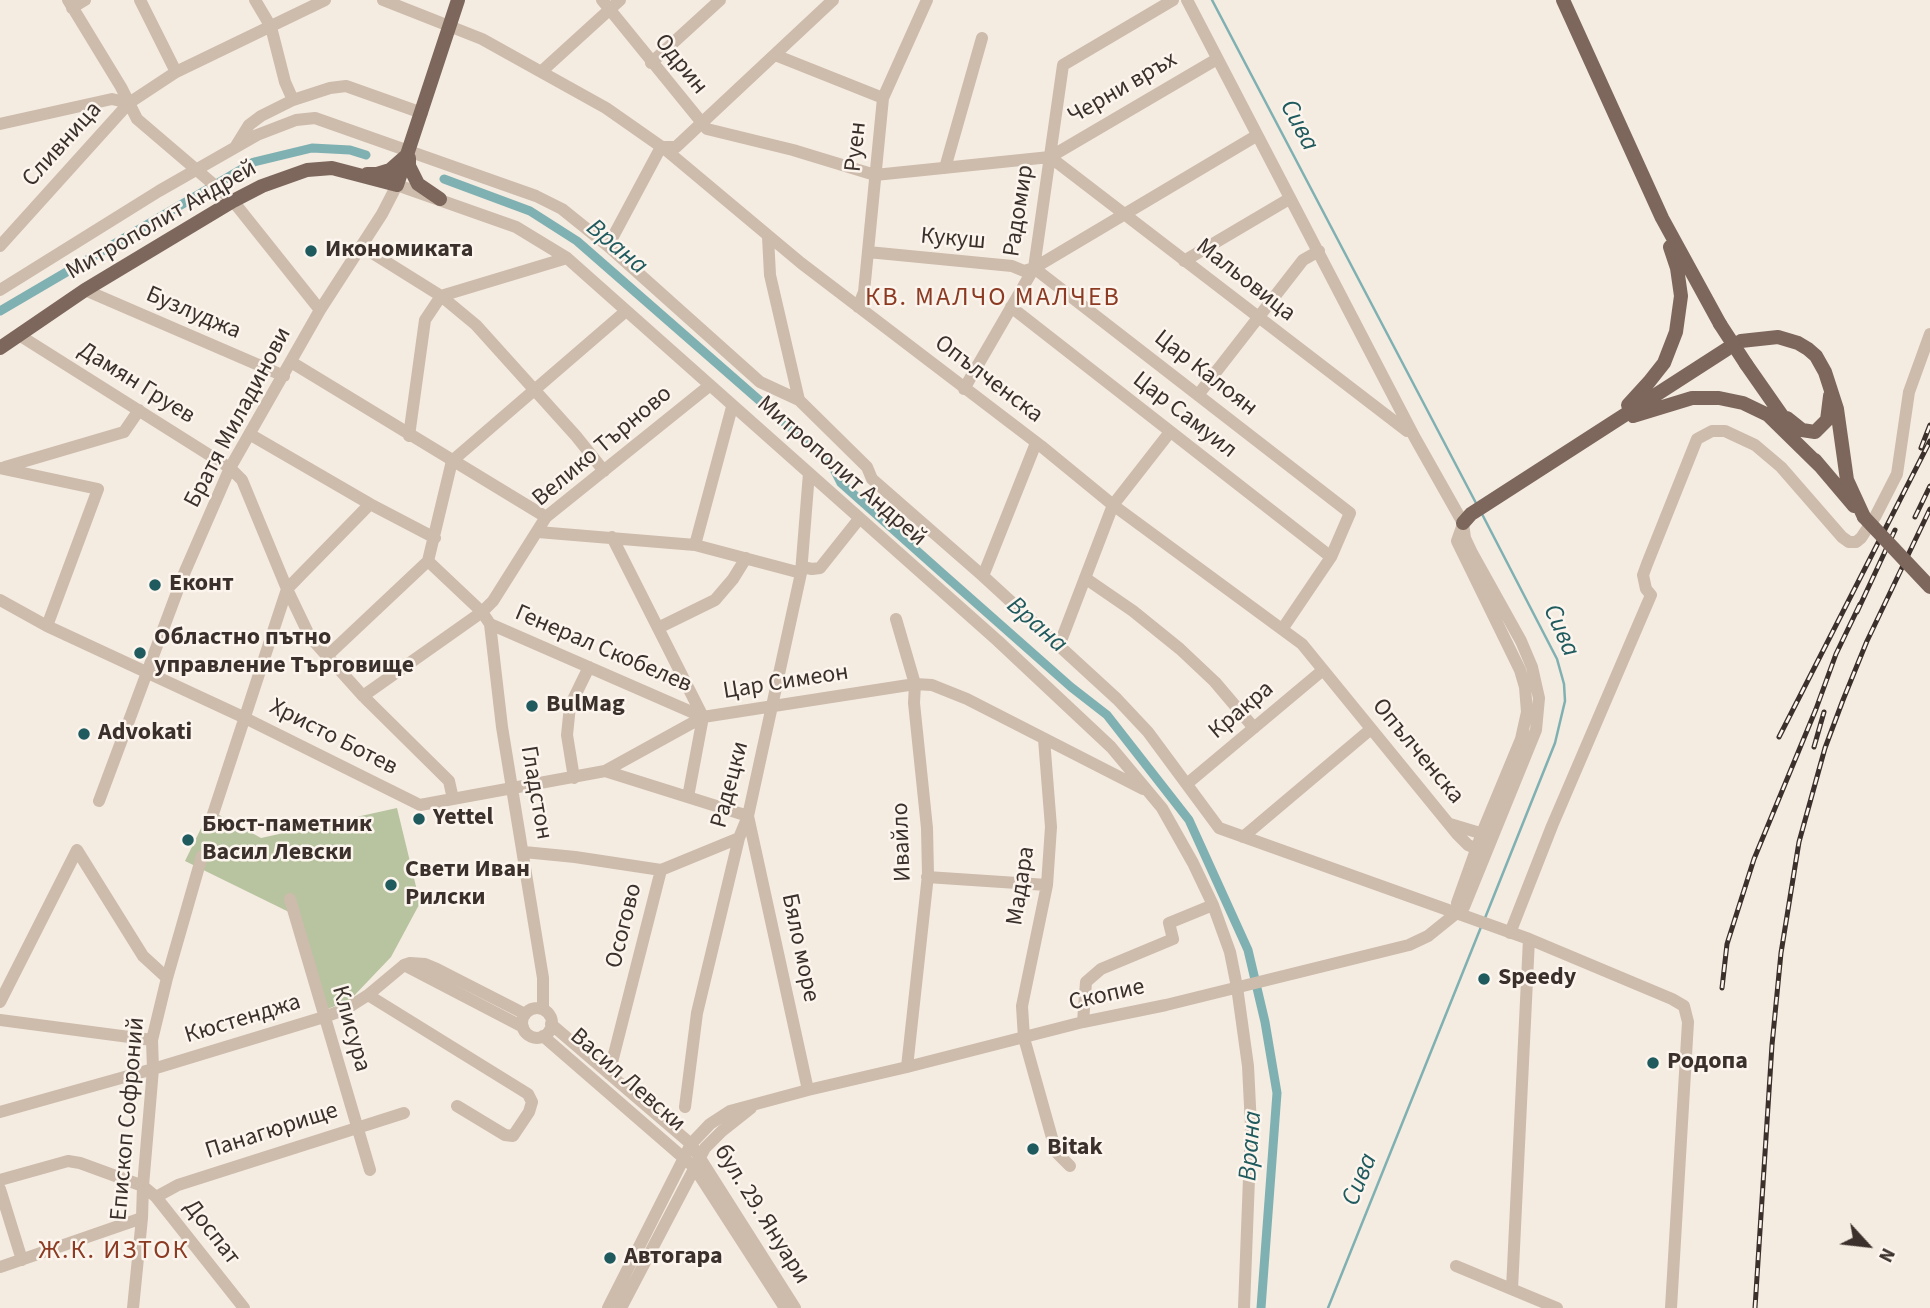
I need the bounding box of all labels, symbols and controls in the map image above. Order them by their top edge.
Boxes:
street label: Одрин [647,29,713,101]
street label: Черни връх [1063,46,1183,132]
water label: Сива [1272,95,1324,157]
street label: Сливница [17,96,109,194]
street label: Руен [840,121,874,173]
street label: Митрополит Андрей [62,155,262,287]
street label: Радомир [999,163,1041,259]
water label: Врана [579,213,653,283]
street label: Кукуш [919,223,987,257]
street label: Мальовица [1189,233,1301,329]
place label: Икономиката [325,237,473,265]
marker: Икономиката [303,243,319,259]
street label: Бузлуджа [141,281,245,347]
district label: КВ. МАЛЧО МАЛЧЕВ [867,283,1119,315]
street label: Братя Миладинови [179,323,299,513]
street label: Цар Калоян [1148,325,1262,423]
street label: Опълченска [928,330,1048,430]
street label: Дамян Груев [72,337,200,431]
street label: Цар Самуил [1126,366,1242,466]
street label: Велико Търново [527,380,679,514]
street label: Митрополит Андрей [750,391,932,553]
place label: Еконт [169,571,234,599]
marker: Еконт [147,577,163,593]
water label: Врана [999,591,1073,661]
street label: Генерал Скобелев [510,600,696,700]
water label: Сива [1535,600,1585,662]
place label: Областно пътно управление Търговище [154,625,414,681]
marker: Областно пътно управление Търговище [132,645,148,661]
street label: Цар Симеон [721,659,851,707]
street label: Кракра [1204,676,1280,746]
place label: BulMag [546,692,625,720]
street label: Христо Ботев [264,693,402,783]
street label: Опълченска [1365,693,1469,811]
marker: BulMag [524,698,540,714]
place label: Advokati [98,720,192,748]
marker: Advokati [76,726,92,742]
street label: Радецки [706,739,756,831]
street label: Гладстон [513,744,557,842]
street label: Ивайло [887,802,919,882]
place label: Yettel [433,805,493,833]
marker: Yettel [411,811,427,827]
place label: Бюст-паметник Васил Левски [202,812,372,868]
marker: Бюст-паметник Васил Левски [180,832,196,848]
street label: Мадара [1002,844,1042,928]
place label: Свети Иван Рилски [405,857,530,913]
marker: Свети Иван Рилски [383,877,399,893]
street label: Осогово [601,881,649,971]
street label: Бяло море [773,891,825,1005]
place label: Speedy [1498,965,1576,993]
marker: Speedy [1476,971,1492,987]
street label: Скопие [1066,973,1148,1019]
street label: Клисура [324,983,376,1075]
street label: Кюстенджа [182,989,304,1051]
street label: Епископ Софроний [106,1016,152,1222]
street label: Васил Левски [563,1023,691,1139]
place label: Родопа [1667,1049,1748,1077]
marker: Родопа [1645,1055,1661,1071]
street label: Панагюрище [202,1097,342,1167]
water label: Врана [1234,1110,1270,1182]
place label: Bitak [1047,1135,1103,1163]
street label: бул. 29. Януари [707,1140,815,1290]
marker: Bitak [1025,1141,1041,1157]
water label: Сива [1336,1149,1386,1211]
street label: Доспат [176,1194,246,1272]
north arrow [1832,1210,1902,1280]
district label: Ж.К. ИЗТОК [40,1236,188,1268]
text: N [1871,1243,1901,1267]
place label: Автогара [624,1244,723,1272]
marker: Автогара [602,1250,618,1266]

